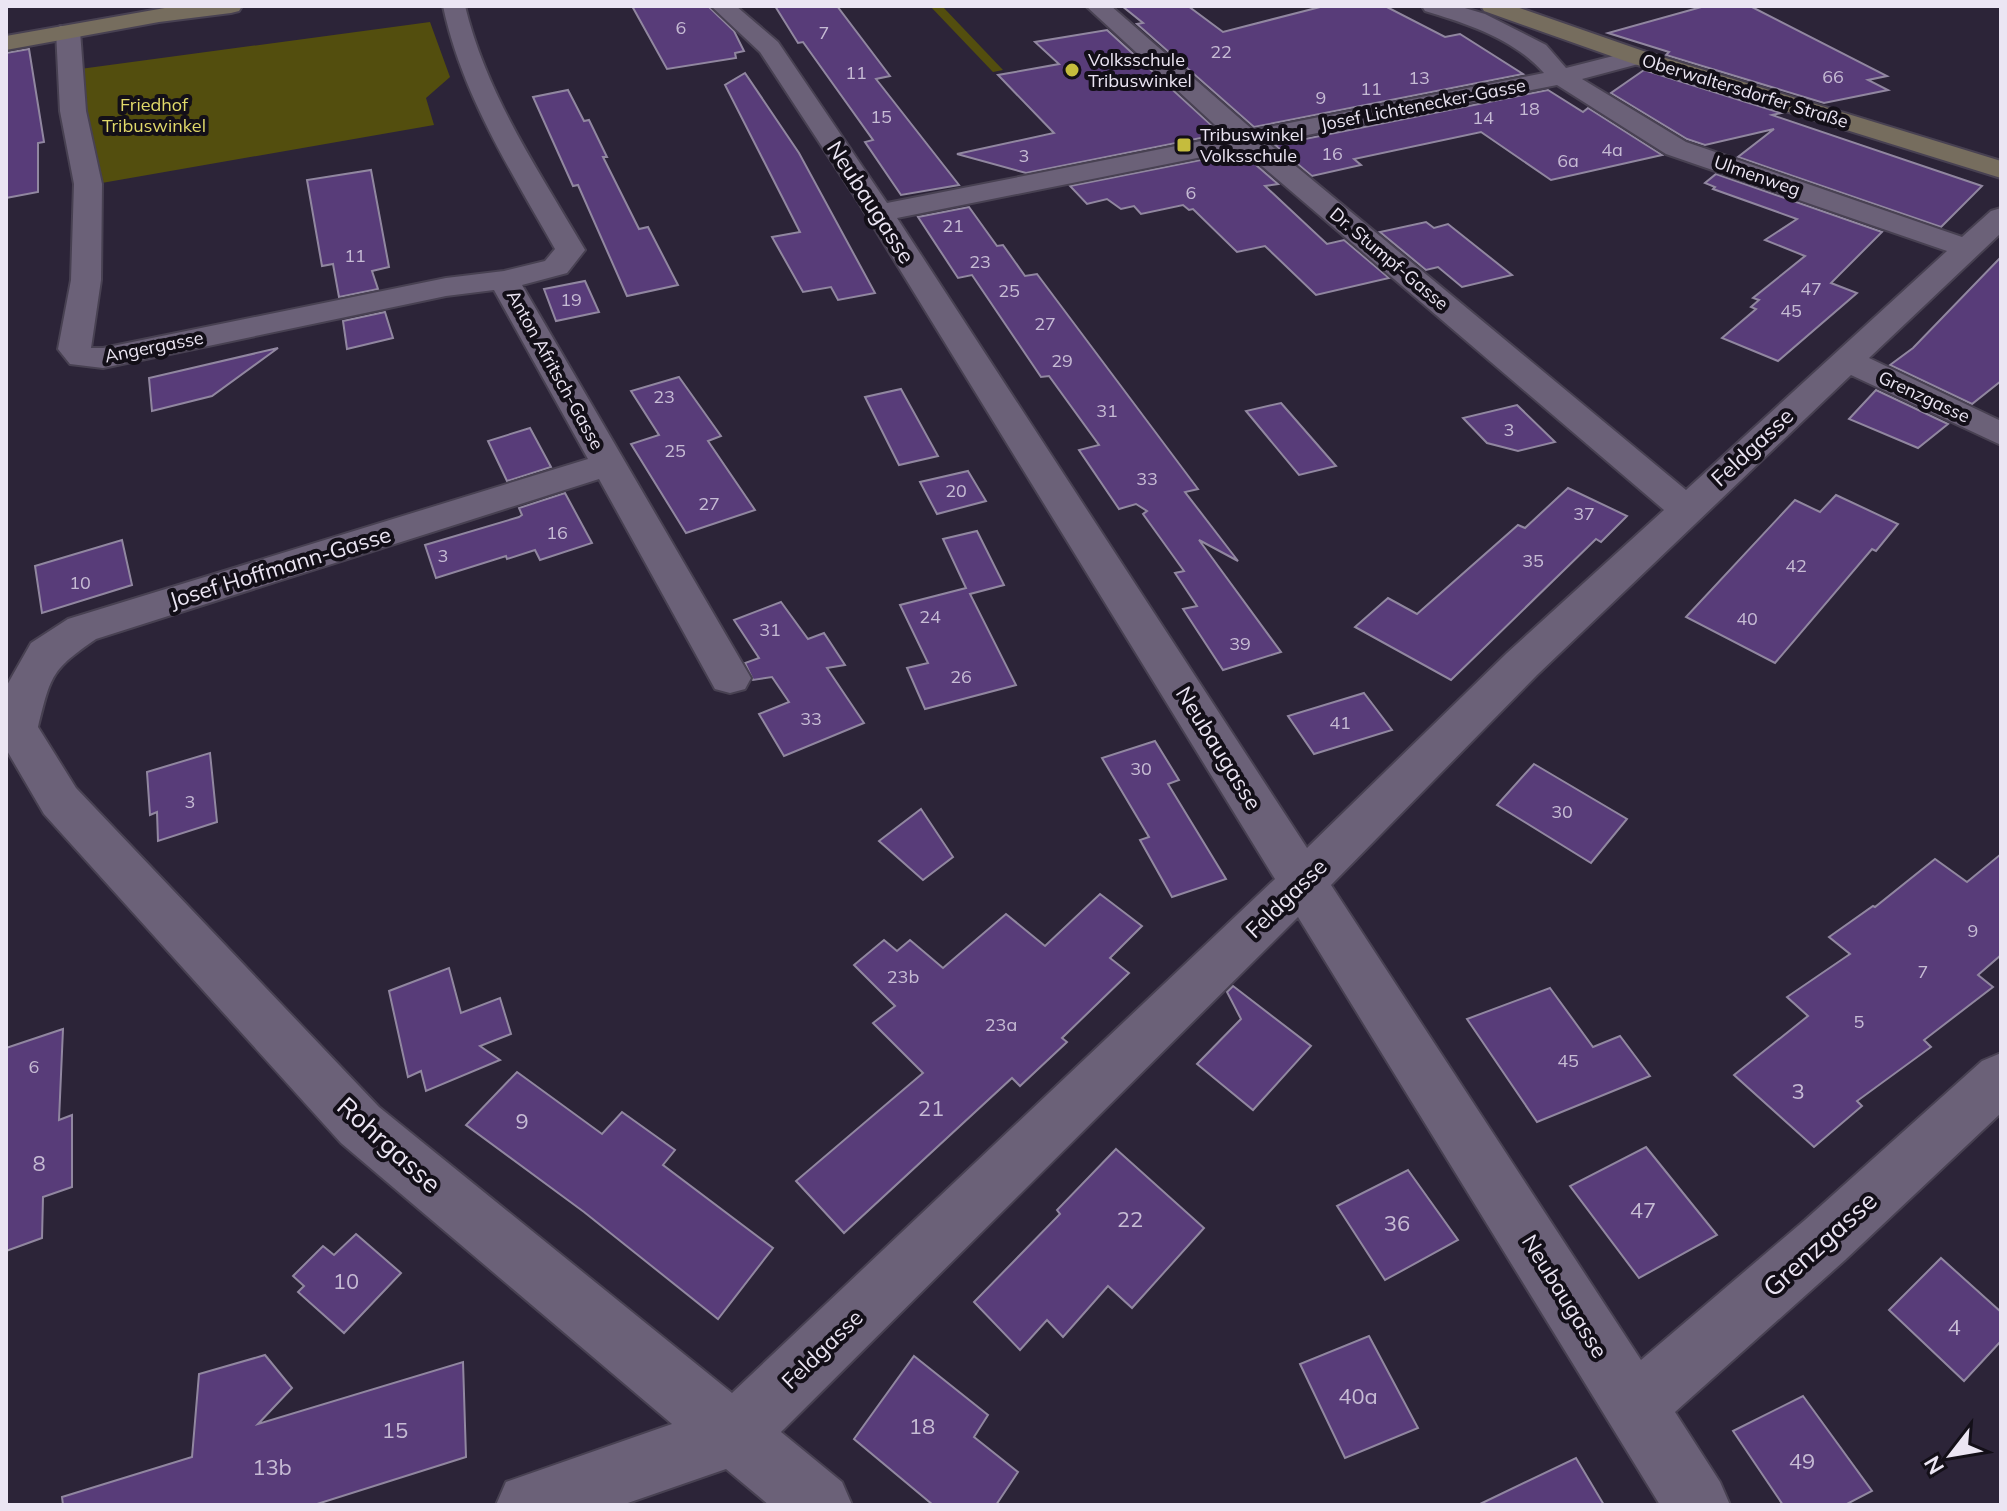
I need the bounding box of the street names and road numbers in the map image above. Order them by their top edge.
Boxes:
street label: Oberwaltersdorfer Straße [1639,48,1851,133]
street label: Josef Lichtenecker-Gasse [1318,73,1528,136]
street label: Neubaugasse [821,135,921,269]
street label: Ulmenweg [1711,150,1803,201]
street label: Dr. Stumpf-Gasse [1325,202,1453,315]
street label: Anton Afritsch-Gasse [502,286,609,454]
street label: Angergasse [103,326,205,367]
street label: Grenzgasse [1875,365,1974,428]
street label: Feldgasse [1705,402,1799,492]
street label: Josef Hoffmann-Gasse [166,520,394,614]
street label: Neubaugasse [1170,681,1268,815]
street label: Feldgasse [1239,852,1333,944]
street label: Rohrgasse [331,1089,448,1200]
street label: Grenzgasse [1756,1184,1884,1303]
street label: Neubaugasse [1516,1229,1614,1363]
street label: Feldgasse [775,1303,869,1395]

